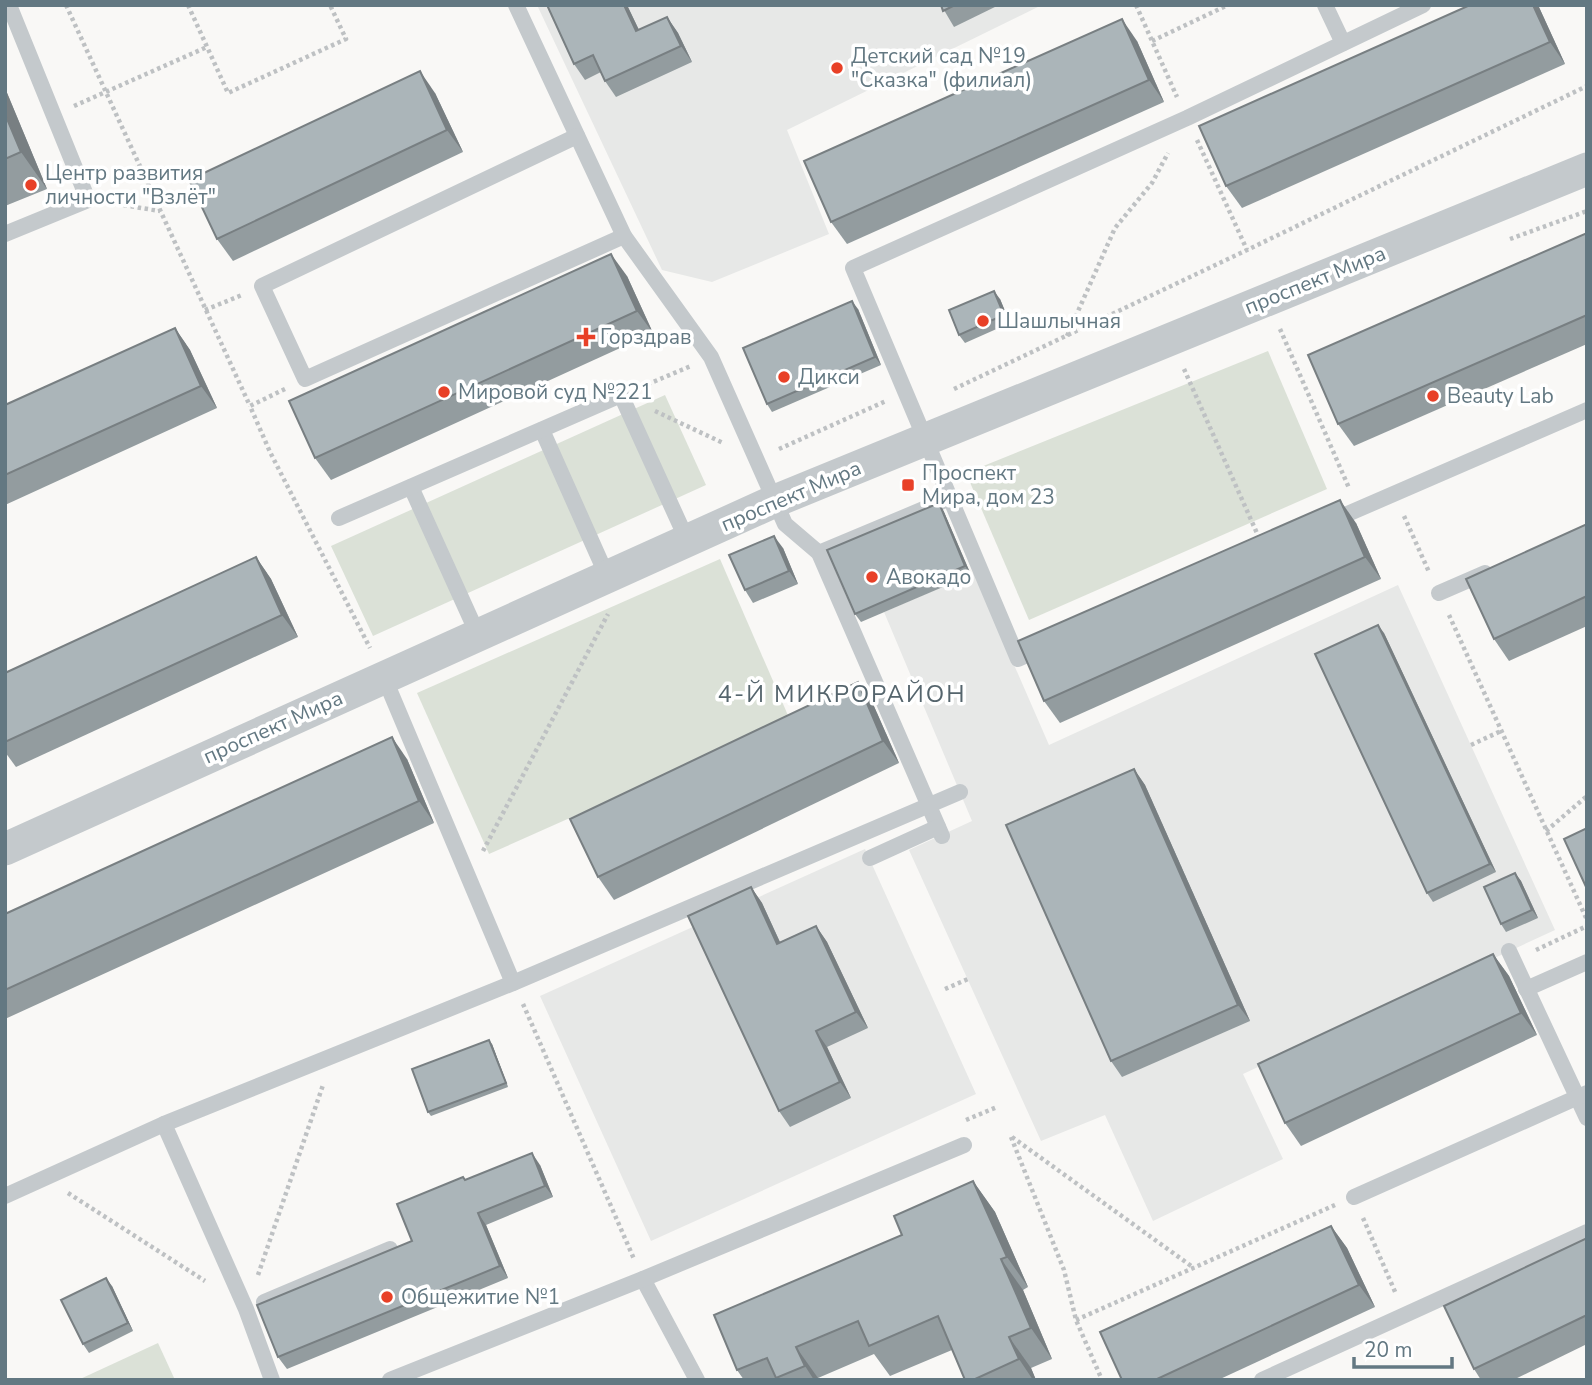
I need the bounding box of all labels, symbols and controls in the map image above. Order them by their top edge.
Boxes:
place label: Детский сад №19 "Сказка" (филиал) [851,42,1032,94]
marker: Детский сад №19 "Сказка" (филиал) [829,60,845,76]
place label: Центр развития личности "Взлёт" [45,159,216,211]
marker: Центр развития личности "Взлёт" [23,177,39,193]
street label: проспект Мира [1240,239,1390,321]
place label: Шашлычная [997,307,1121,335]
marker: Шашлычная [975,313,991,329]
place label: Горздрав [600,323,692,351]
marker: Горздрав [578,329,594,345]
place label: Дикси [798,363,860,391]
marker: Дикси [776,369,792,385]
place label: Мировой суд №221 [458,378,653,406]
place label: Beauty Lab [1447,382,1554,410]
marker: Мировой суд №221 [436,384,452,400]
marker: Beauty Lab [1425,388,1441,404]
street label: проспект Мира [717,454,865,538]
place label: Проспект Мира, дом 23 [922,459,1055,511]
marker: Проспект Мира, дом 23 [900,477,916,493]
place label: Авокадо [886,563,971,591]
marker: Авокадо [864,569,880,585]
district label: 4-Й МИКРОРАЙОН [718,678,966,710]
street label: проспект Мира [199,684,347,770]
place label: Общежитие №1 [401,1283,560,1311]
marker: Общежитие №1 [379,1289,395,1305]
scale bar [1354,1326,1452,1370]
text: 20 m [1364,1336,1413,1364]

